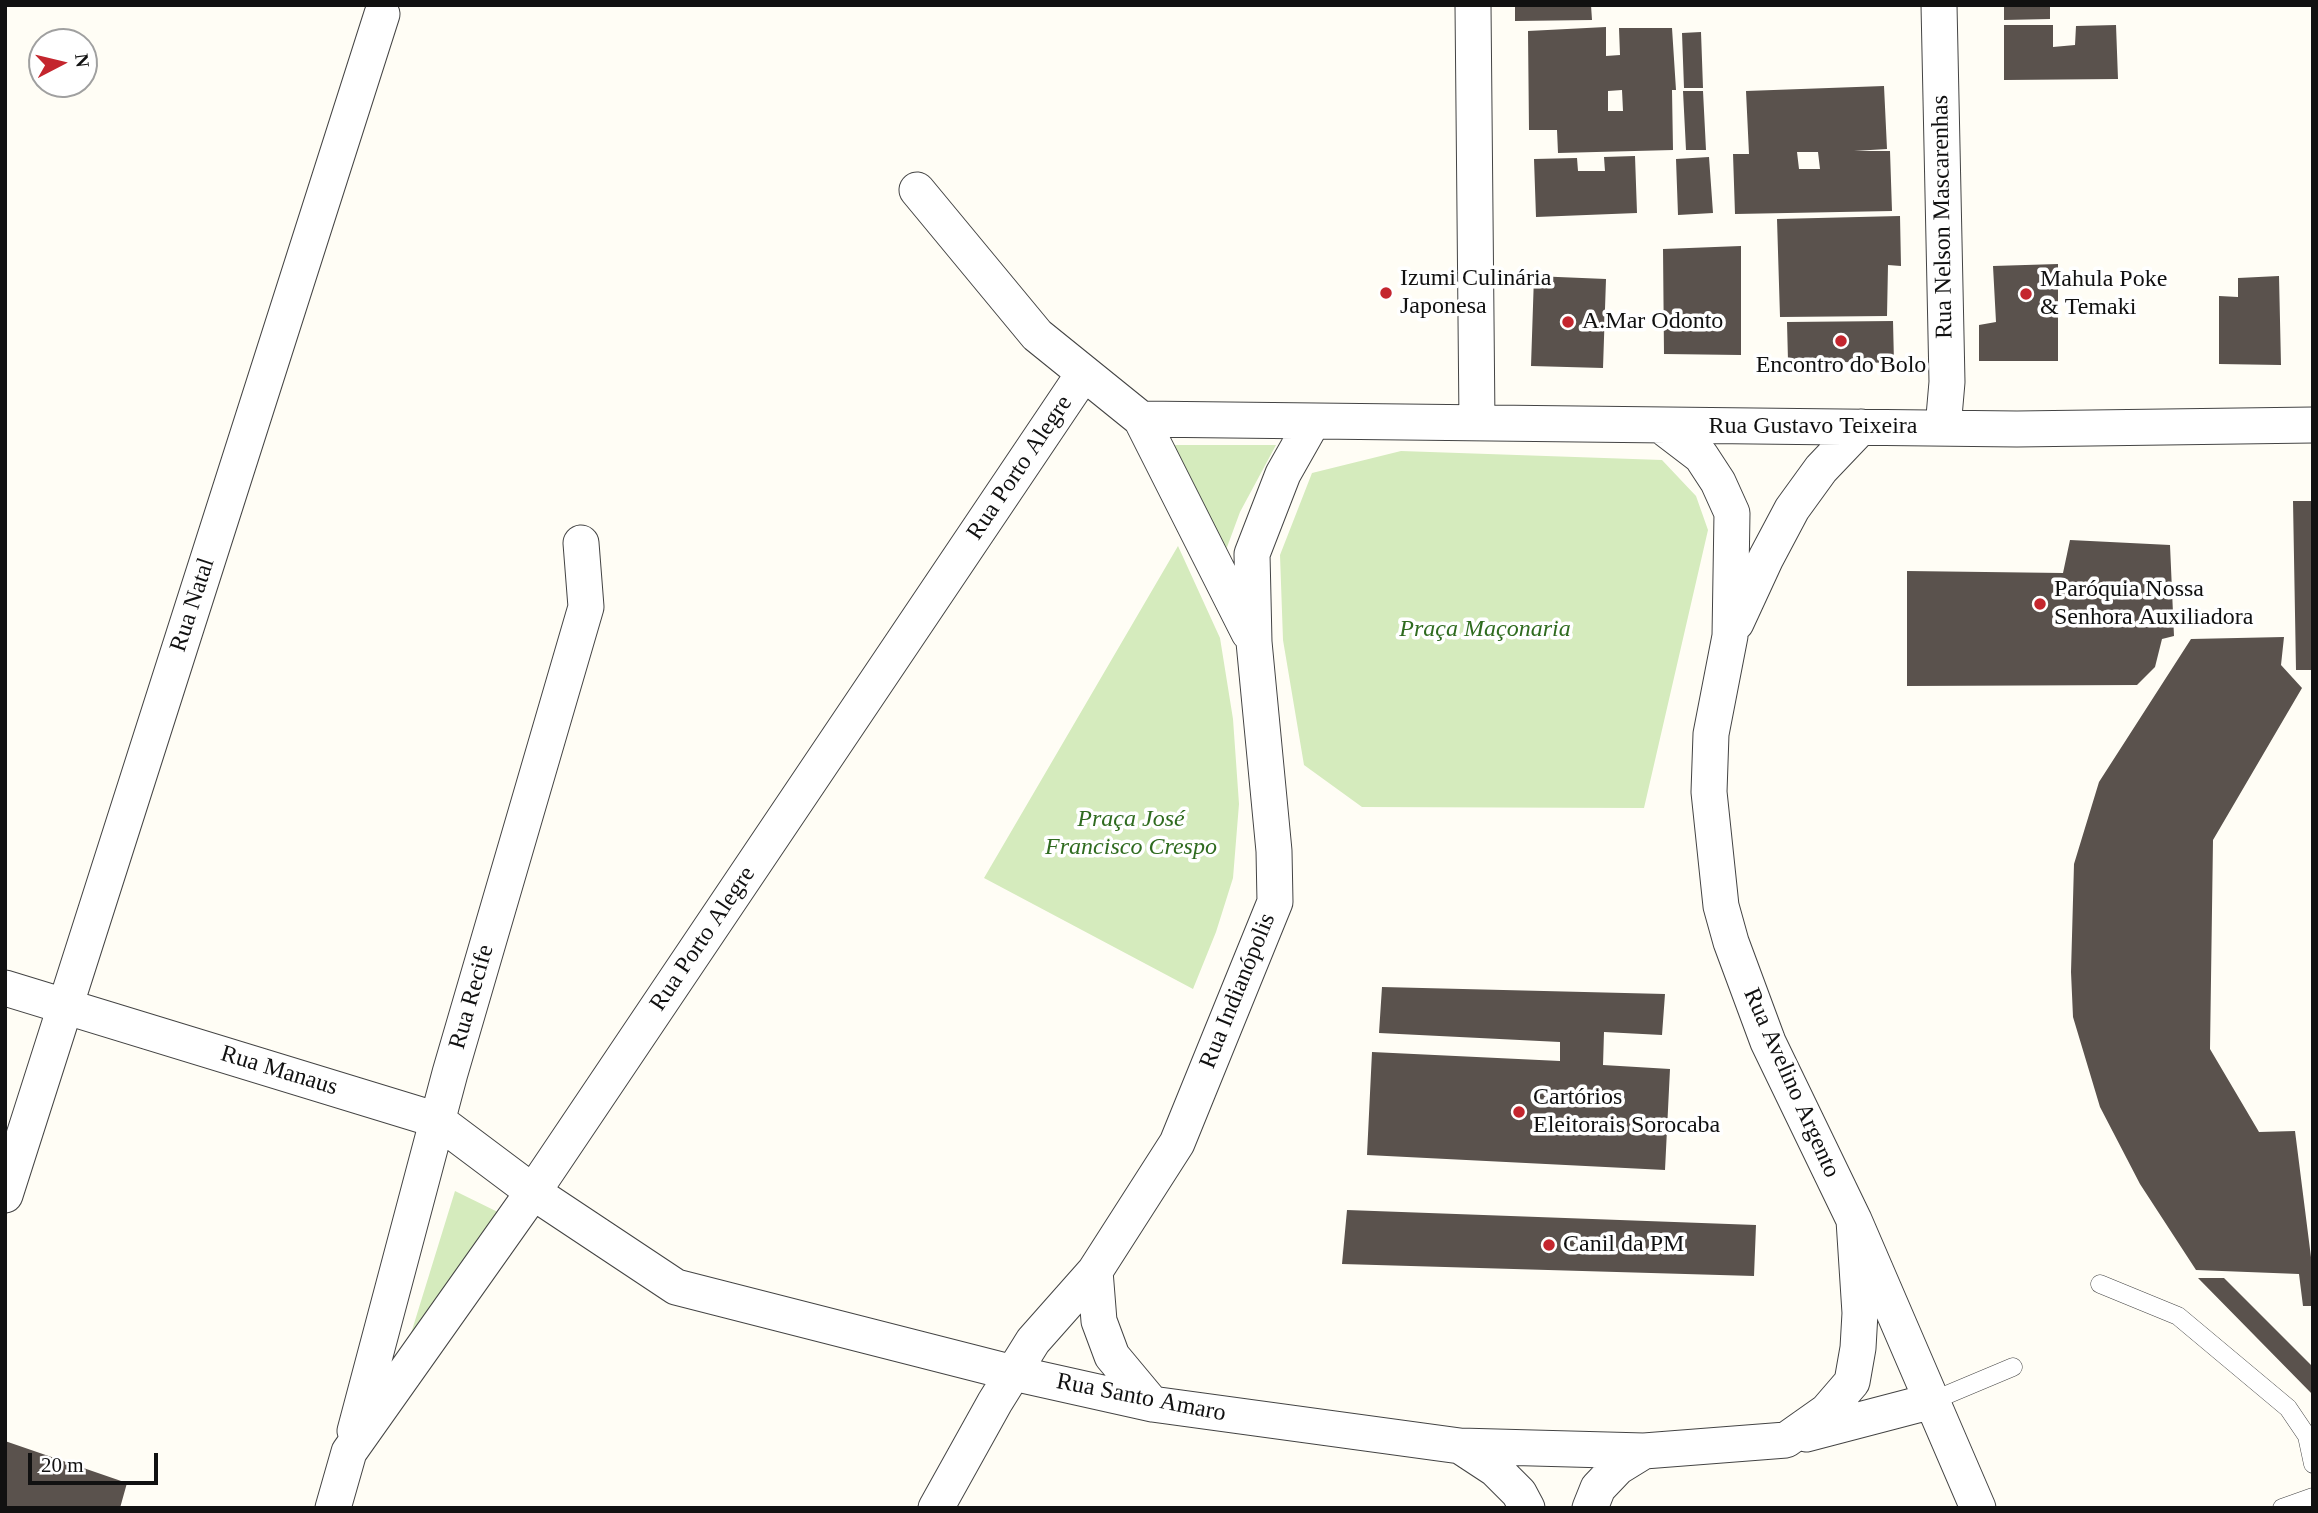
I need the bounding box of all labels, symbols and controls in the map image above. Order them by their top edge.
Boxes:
north arrow [28,28,98,98]
text: N [71,53,94,69]
street label: Rua Nelson Mascarenhas [1926,95,1960,339]
place label: Izumi Culinária Japonesa [1400,265,1551,321]
place label: Mahula Poke & Temaki [2040,266,2167,322]
marker: Izumi Culinária Japonesa [1378,285,1394,301]
marker: Mahula Poke & Temaki [2018,286,2034,302]
place label: A.Mar Odonto [1582,308,1723,336]
marker: A.Mar Odonto [1560,314,1576,330]
marker: Encontro do Bolo [1833,333,1849,349]
place label: Encontro do Bolo [1756,352,1926,380]
street label: Rua Porto Alegre [961,390,1079,546]
street label: Rua Gustavo Teixeira [1709,413,1917,441]
street label: Rua Natal [164,555,222,655]
place label: Paróquia Nossa Senhora Auxiliadora [2054,576,2253,632]
marker: Paróquia Nossa Senhora Auxiliadora [2032,596,2048,612]
park label: Praça Maçonaria [1399,616,1571,644]
park label: Praça José Francisco Crespo [1045,806,1217,862]
street label: Rua Porto Alegre [644,861,762,1017]
street label: Rua Indianópolis [1194,909,1282,1073]
street label: Rua Recife [443,941,501,1053]
street label: Rua Avelino Argento [1736,984,1846,1182]
street label: Rua Manaus [217,1040,341,1102]
place label: Cartórios Eleitorais Sorocaba [1533,1084,1720,1140]
marker: Cartórios Eleitorais Sorocaba [1511,1104,1527,1120]
place label: Canil da PM [1563,1231,1684,1259]
marker: Canil da PM [1541,1237,1557,1253]
street label: Rua Santo Amaro [1054,1367,1228,1429]
scale bar [32,1440,161,1484]
text: 20 m [41,1453,84,1477]

